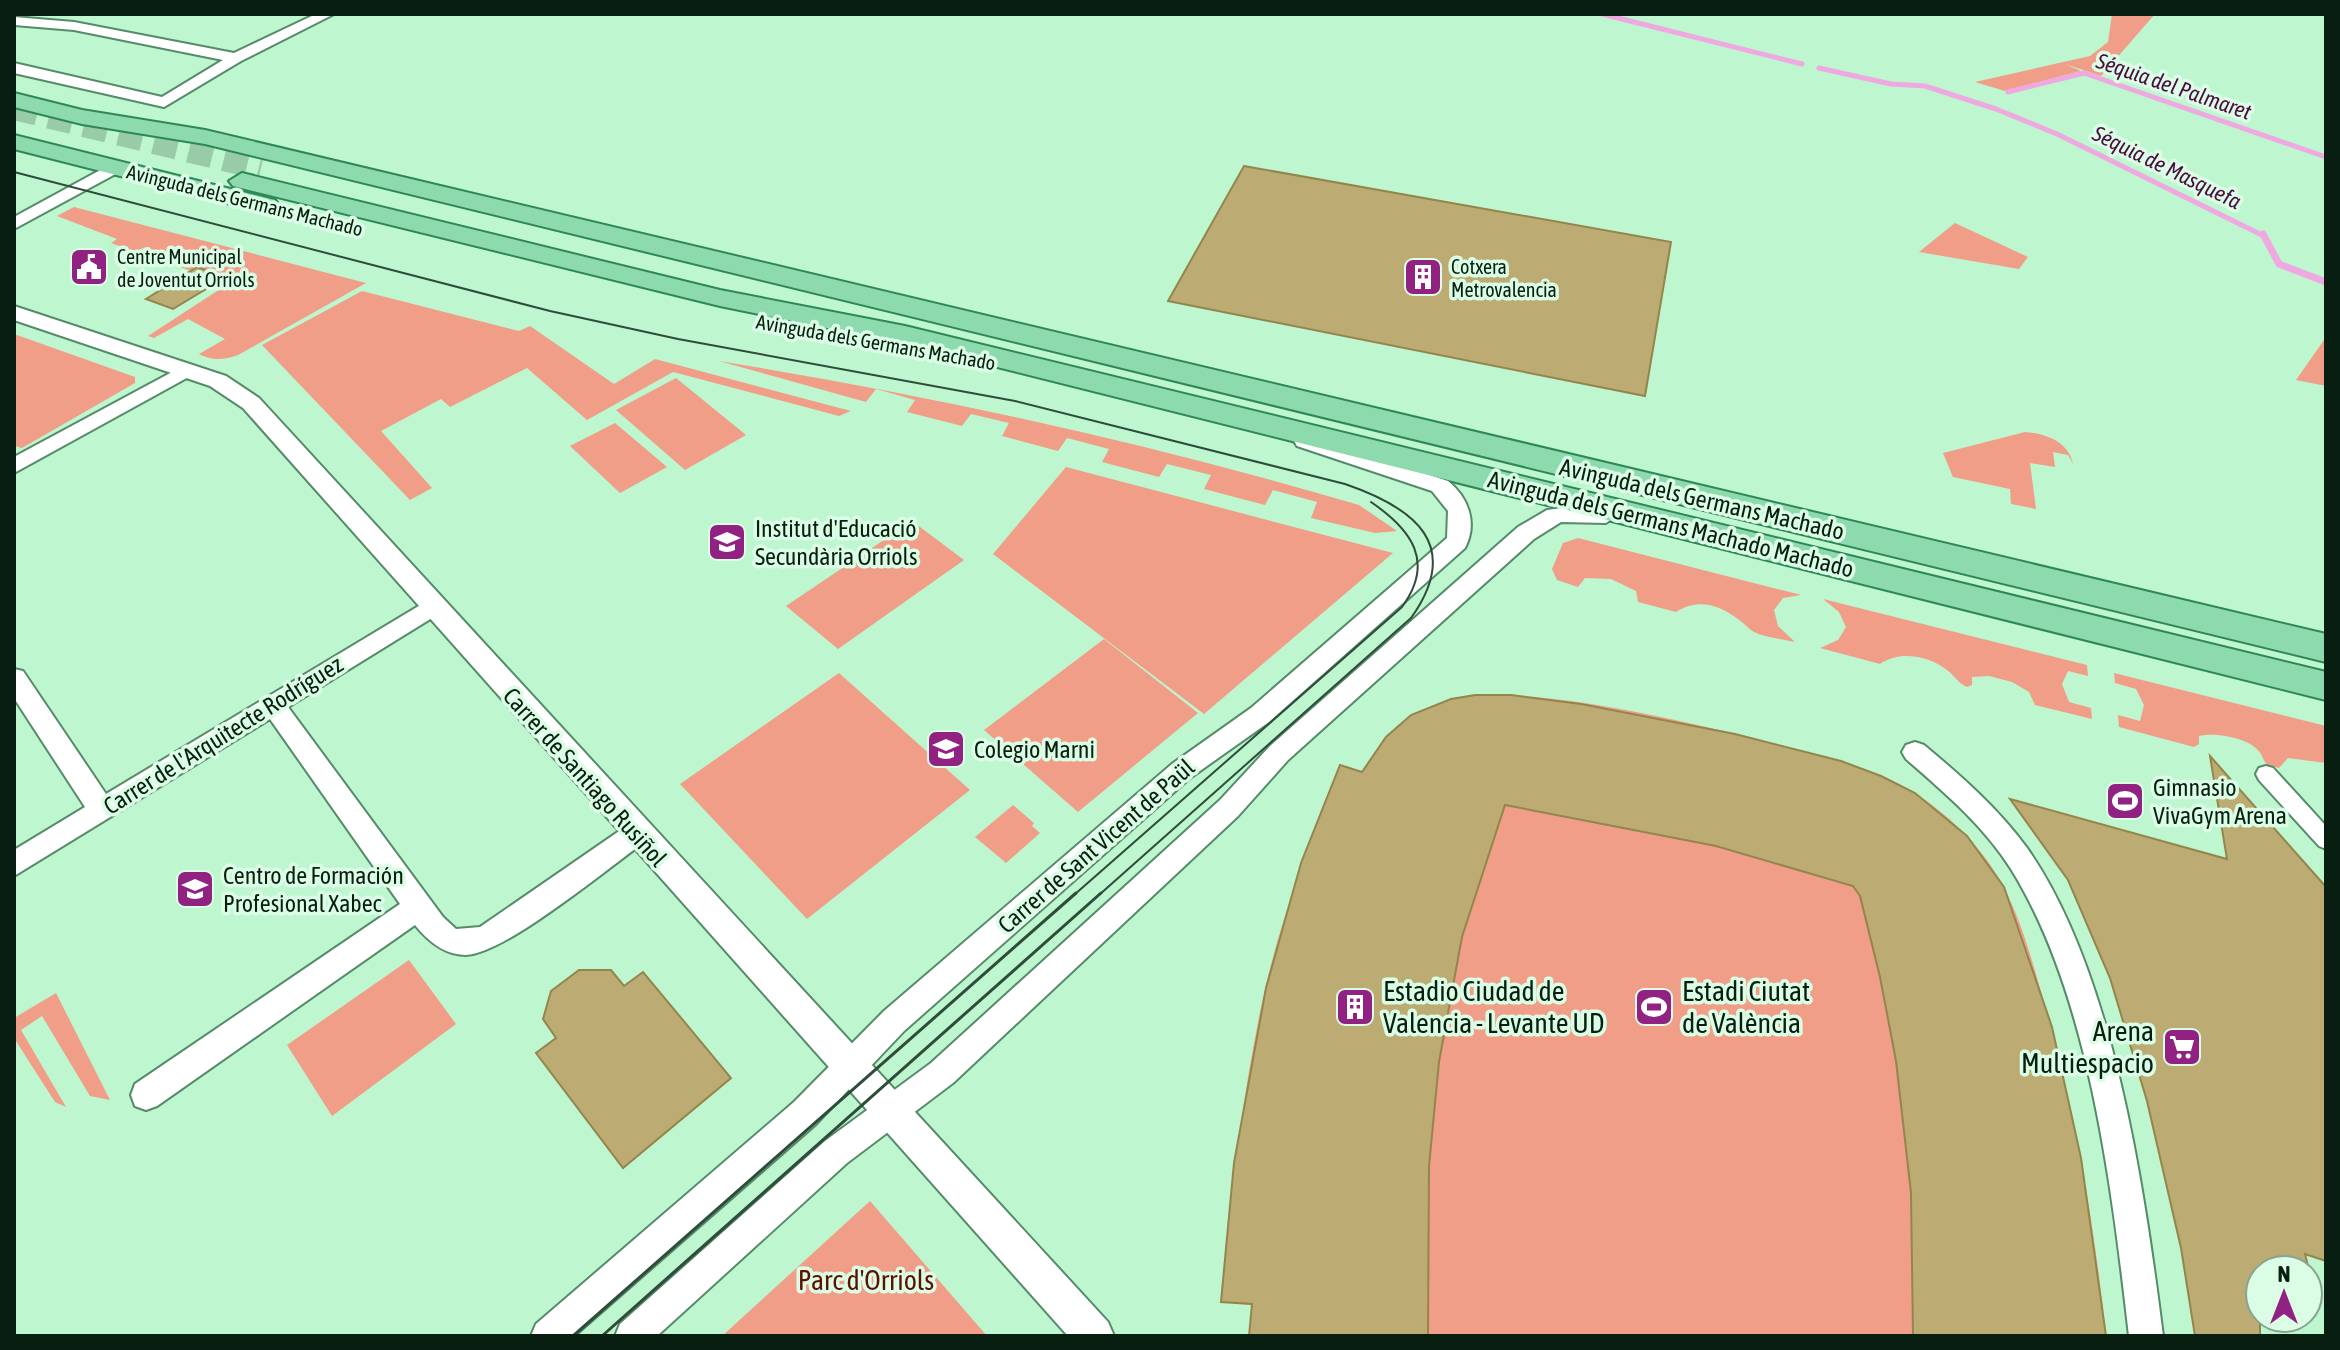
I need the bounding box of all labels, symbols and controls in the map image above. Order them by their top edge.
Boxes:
water label: Séquia del Palmaret [2092,47,2256,125]
water label: Séquia de Masquefa [2088,119,2245,214]
street label: Avinguda dels Germans Machado [125,160,365,240]
place label: Centre Municipal de Joventut Orriols [117,245,254,291]
public building icon: Centre Municipal de Joventut Orriols [68,246,110,288]
place label: Cotxera Metrovalencia [1451,255,1557,301]
building icon: Cotxera Metrovalencia [1402,256,1444,298]
street label: Avinguda dels Germans Machado [755,310,997,374]
street label: Avinguda dels Germans Machado [1557,453,1847,545]
street label: Avinguda dels Germans Machado Machado [1485,465,1857,583]
place label: Institut d'Educació Secundària Orriols [755,515,917,570]
school or university icon: Institut d'Educació Secundària Orriols [706,521,748,563]
street label: Carrer de l'Arquitecte Rodríguez [99,650,348,820]
street label: Carrer de Santiago Rusiñol [498,682,673,872]
school or university icon: Colegio Marni [925,728,967,770]
place label: Colegio Marni [974,736,1095,763]
street label: Carrer de Sant Vicent de Paül [992,753,1200,938]
place label: Gimnasio VivaGym Arena [2153,774,2287,829]
sports icon: Gimnasio VivaGym Arena [2104,780,2146,822]
place label: Centro de Formación Profesional Xabec [223,862,404,917]
school or university icon: Centro de Formación Profesional Xabec [174,868,216,910]
place label: Estadio Ciudad de Valencia - Levante UD [1383,975,1604,1039]
place label: Estadi Ciutat de València [1682,975,1810,1039]
building icon: Estadio Ciudad de Valencia - Levante UD [1334,986,1376,1028]
sports icon: Estadi Ciutat de València [1633,986,1675,1028]
place label: Arena Multiespacio [2021,1015,2154,1079]
supermarket icon: Arena Multiespacio [2161,1026,2203,1068]
north arrow [2244,1254,2324,1334]
text: N [2278,1261,2290,1287]
park label: Parc d'Orriols [798,1264,934,1296]

